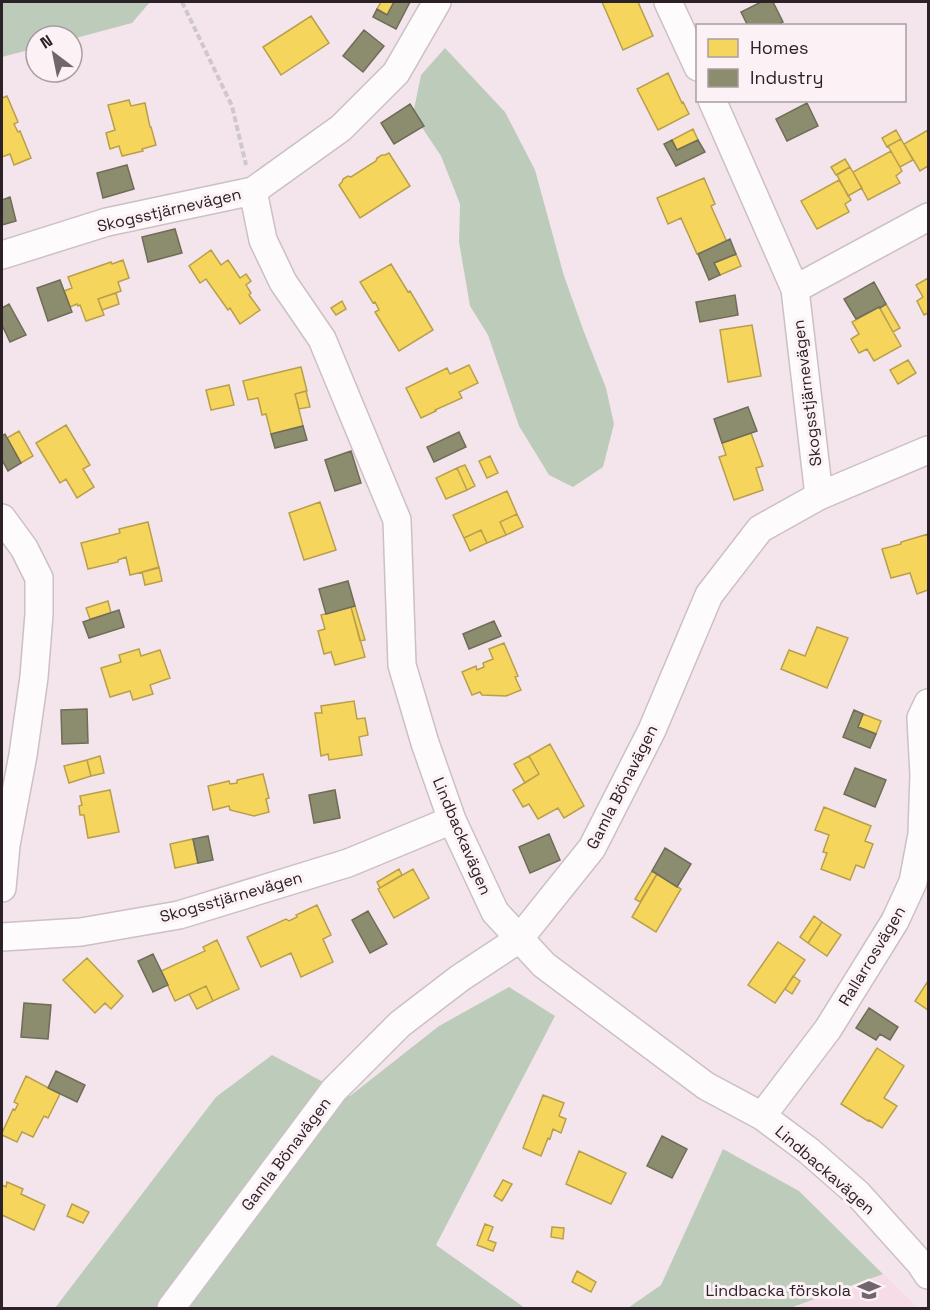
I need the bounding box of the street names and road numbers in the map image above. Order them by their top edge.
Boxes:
street label: Skogsstjärnevägen [95,183,243,237]
street label: Skogsstjärnevägen [788,319,826,467]
street label: Gamla Bönavägen [582,721,662,853]
street label: Lindbackavägen [428,774,496,898]
street label: Skogsstjärnevägen [157,867,305,927]
street label: Rallarrosvägen [834,902,910,1010]
street label: Gamla Bönavägen [236,1093,336,1215]
street label: Lindbackavägen [771,1121,879,1219]

